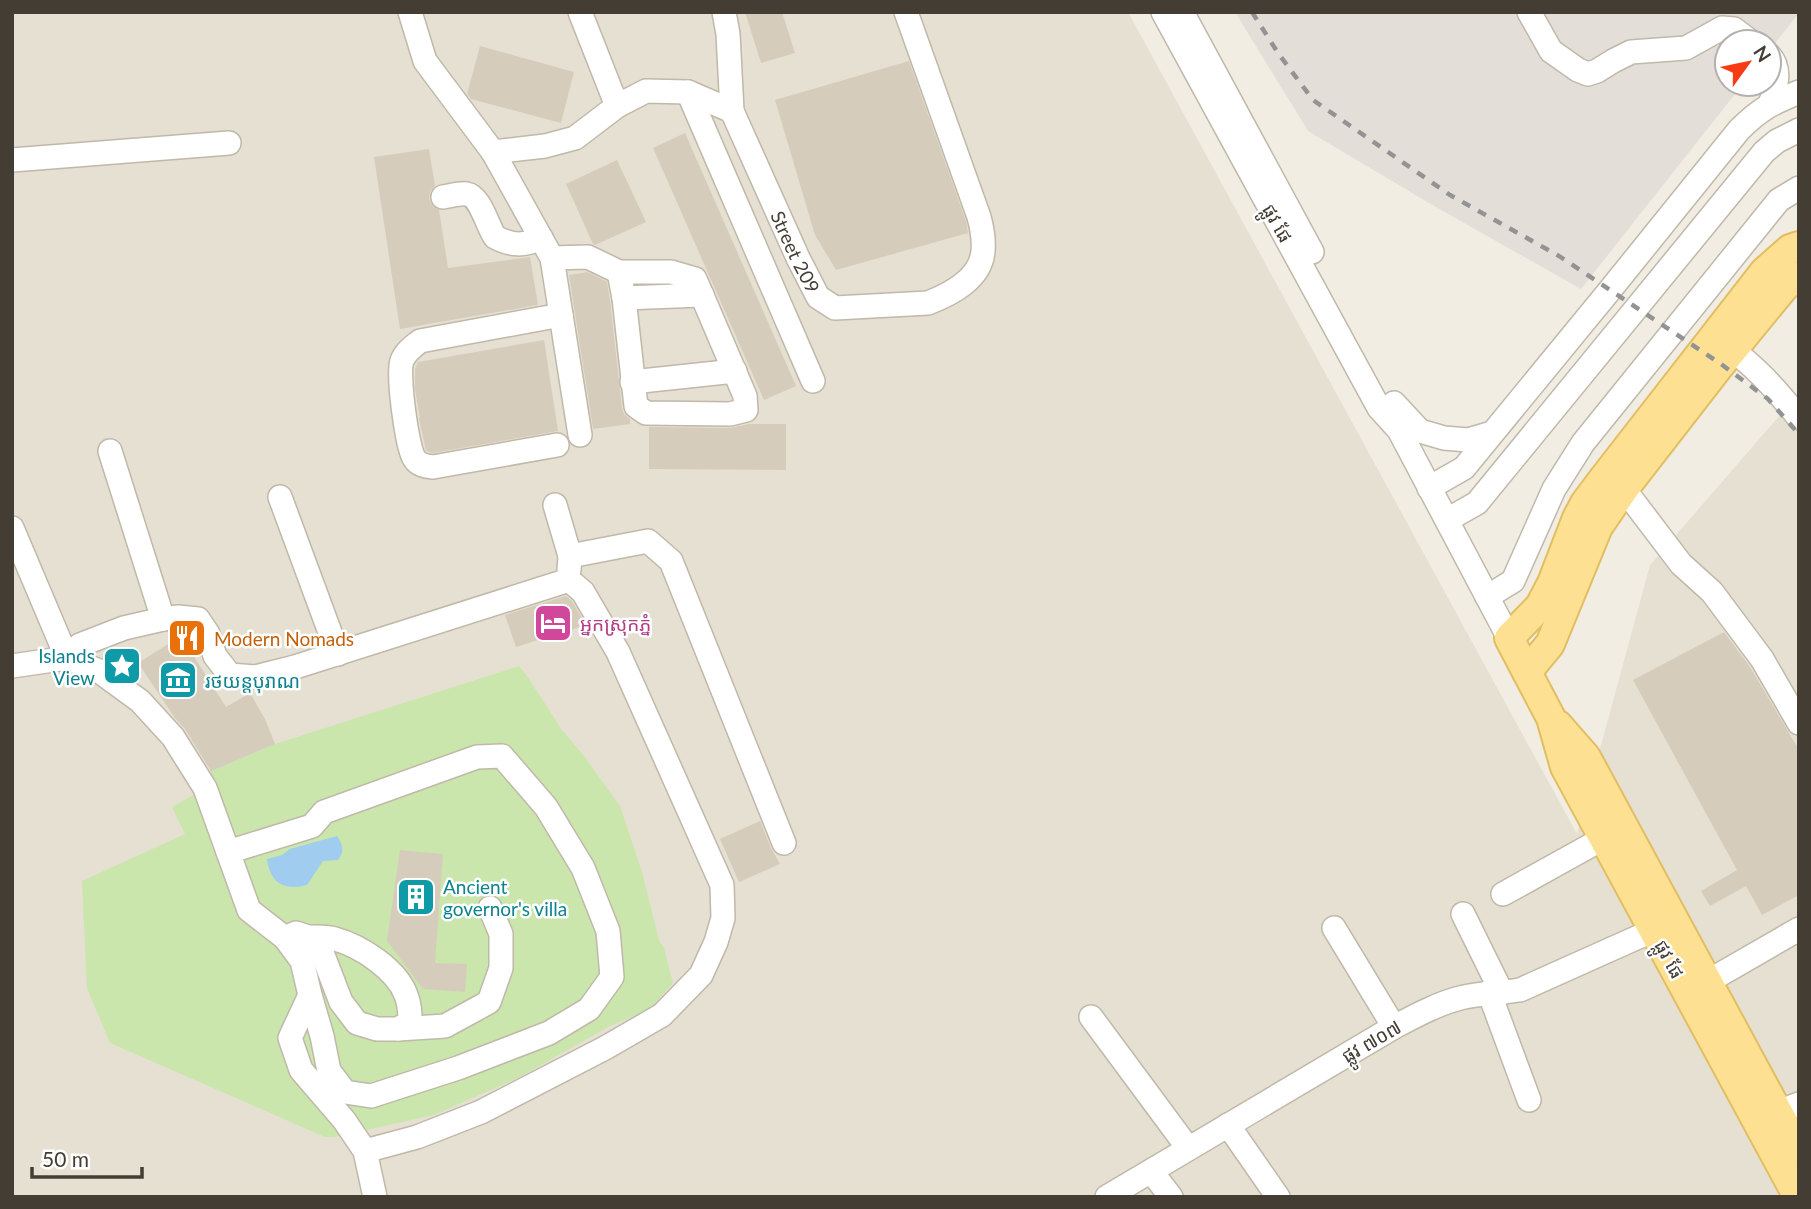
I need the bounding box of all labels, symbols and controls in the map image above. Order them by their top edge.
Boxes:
north arrow [1713,28,1783,98]
text: N [1749,41,1776,66]
street label: ផ្លូវ ផែ [1252,200,1298,250]
street label: Street 209 [767,207,825,297]
hotel icon: អ្នកស្រុកភ្នំ [532,602,574,644]
place label: អ្នកស្រុកភ្នំ [580,612,651,636]
restaurant icon: Modern Nomads [166,617,208,659]
place label: Modern Nomads [214,627,354,650]
place label: Islands View [38,644,95,689]
place icon: Islands View [101,645,143,687]
museum icon: រថយន្តបុរាណ [157,659,199,701]
place label: រថយន្តបុរាណ [205,669,300,694]
place label: Ancient governor's villa [443,875,567,920]
building icon: Ancient governor's villa [395,876,437,918]
street label: ផ្លូវ ផែ [1644,936,1690,985]
street label: ផ្លូវ ៧០៧ [1337,1015,1408,1073]
scale bar [32,1136,142,1180]
text: 50 m [42,1146,89,1171]

